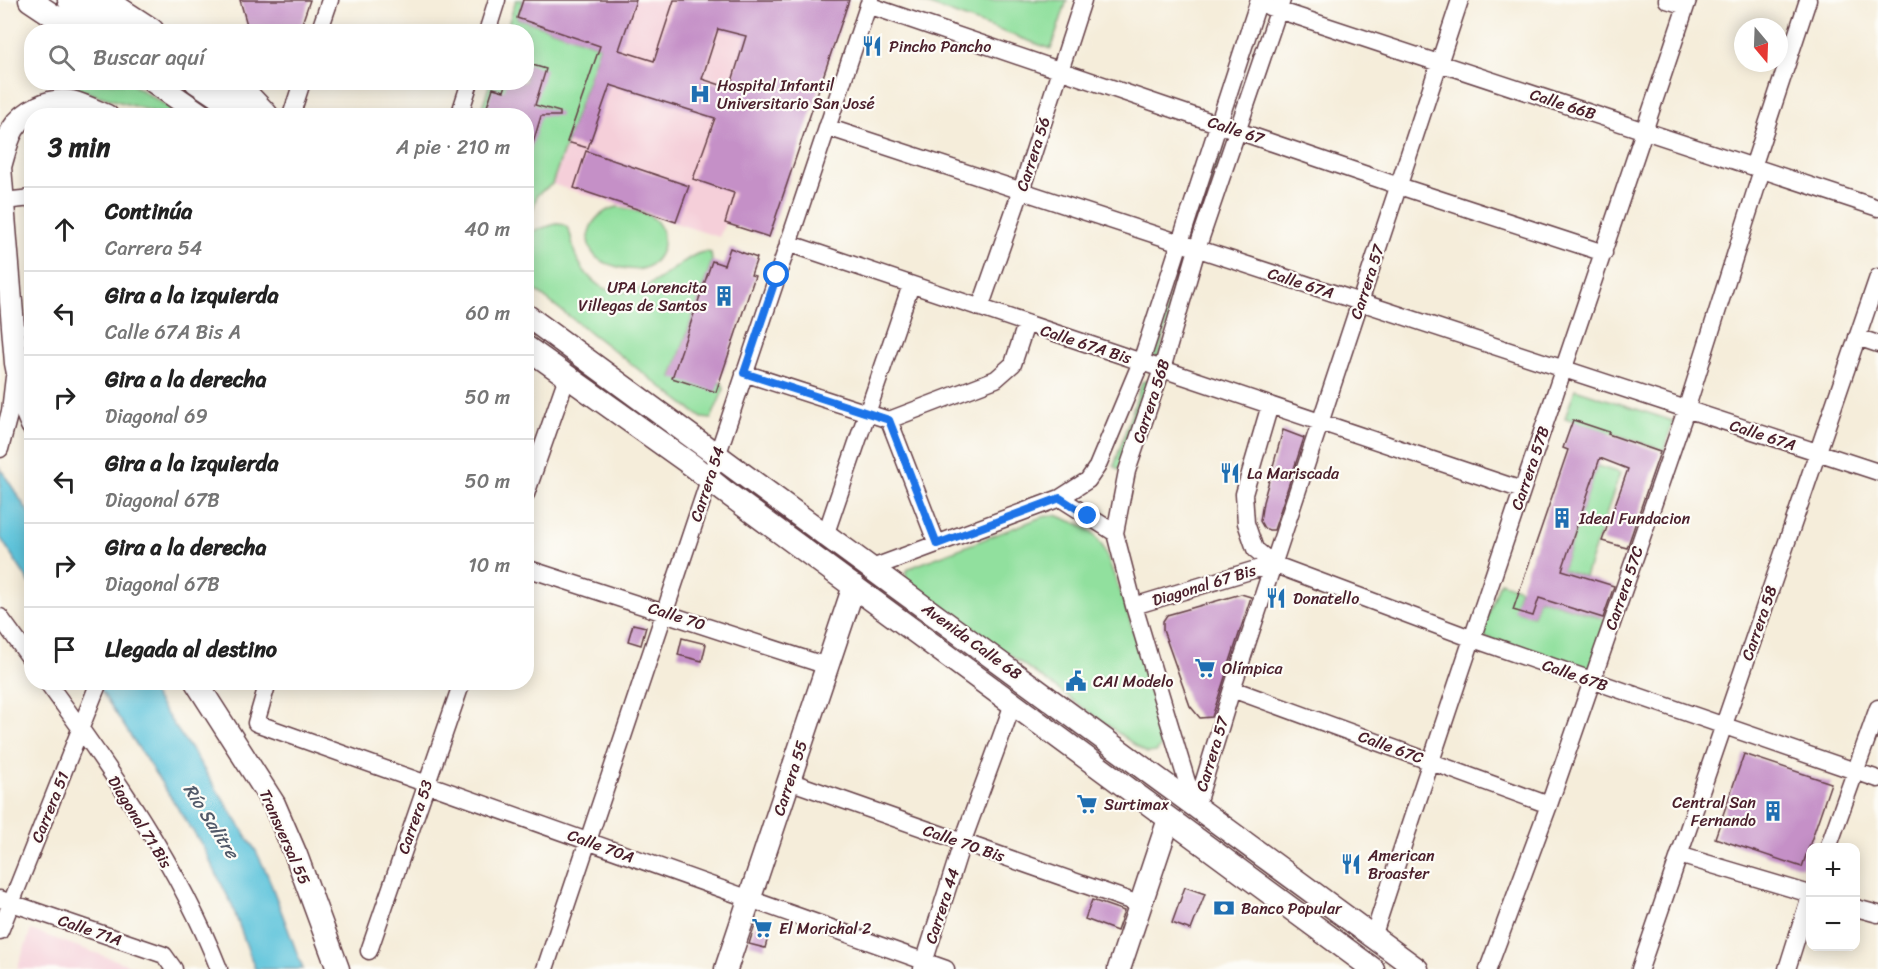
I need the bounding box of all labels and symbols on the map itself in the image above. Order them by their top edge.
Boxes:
north arrow [1734,18,1788,72]
place label: Pincho Pancho [889,32,991,61]
restaurant icon: Pincho Pancho [860,34,884,58]
place label: Hospital Infantil Universitario San José [717,71,875,118]
street label: Calle 66B [1526,80,1600,128]
hospital icon: Hospital Infantil Universitario San José [688,82,712,106]
street label: Calle 67 [1204,107,1269,153]
street label: Carrera 56 [1007,113,1059,195]
street label: Carrera 57 [1341,240,1393,323]
street label: Calle 67A [1264,259,1338,307]
route start [763,261,789,287]
place label: UPA Lorencita Villegas de Santos [578,273,708,320]
building icon: UPA Lorencita Villegas de Santos [712,284,736,308]
street label: Calle 67A Bis [1037,316,1136,373]
street label: Carrera 56B [1124,355,1178,447]
street label: Calle 67A [1726,411,1800,459]
street label: Carrera 57B [1502,422,1558,514]
street label: Carrera 54 [681,442,733,526]
place label: La Mariscada [1247,459,1340,488]
restaurant icon: La Mariscada [1218,461,1242,485]
route end [1074,502,1100,528]
place label: Ideal Fundacion [1578,504,1691,533]
building icon: Ideal Fundacion [1550,506,1574,530]
street label: Carrera 57C [1596,542,1652,634]
street label: Diagonal 67 Bis [1148,555,1260,615]
street label: Carrera 58 [1733,581,1785,664]
place label: Donatello [1293,584,1359,613]
restaurant icon: Donatello [1264,586,1288,610]
street label: Calle 70 [645,593,709,639]
street label: Avenida Calle 68 [915,594,1029,688]
street label: Calle 67B [1538,650,1612,700]
place label: Olímpica [1222,654,1283,683]
supermarket icon: Olímpica [1193,656,1217,680]
place label: CAI Modelo [1093,667,1174,696]
public building icon: CAI Modelo [1064,669,1088,693]
street label: Carrera 57 [1187,712,1237,795]
street label: Calle 67C [1354,722,1428,772]
street label: Carrera 55 [764,736,816,819]
street label: Carrera 51 [23,767,77,847]
street label: Diagonal 71 Bis [100,770,181,875]
street label: Carrera 53 [389,776,441,858]
water label: Río Salitre [175,777,248,867]
street label: Transversal 55 [251,784,319,890]
place label: Central San Fernando [1672,788,1756,835]
place label: Surtimax [1104,790,1170,819]
supermarket icon: Surtimax [1075,792,1099,816]
building icon: Central San Fernando [1761,799,1785,823]
street label: Calle 70 Bis [919,815,1009,871]
street label: Calle 70A [563,821,639,871]
place label: American Broaster [1367,841,1435,888]
restaurant icon: American Broaster [1339,852,1363,876]
street label: Carrera 44 [916,864,968,948]
place label: Banco Popular [1241,894,1343,923]
bank icon: Banco Popular [1212,896,1236,920]
street label: Calle 71A [54,906,126,954]
place label: El Morichal 2 [779,914,871,943]
supermarket icon: El Morichal 2 [750,916,774,940]

